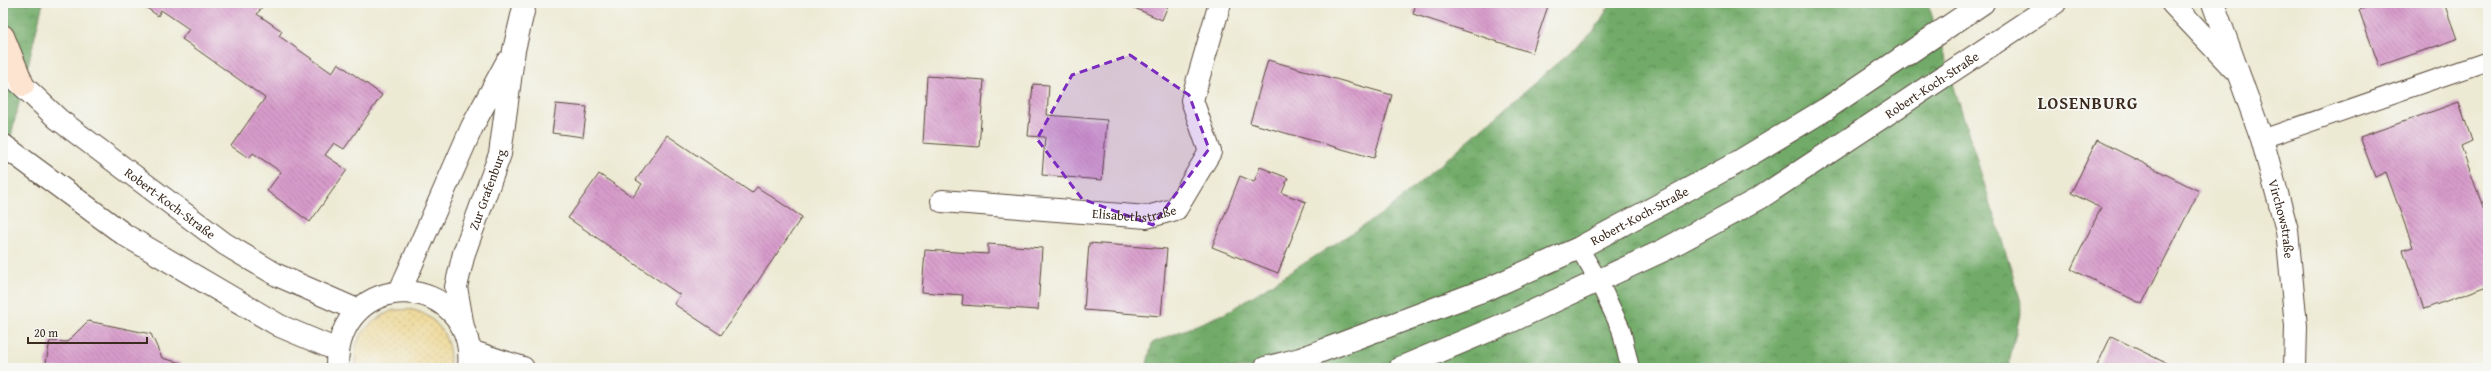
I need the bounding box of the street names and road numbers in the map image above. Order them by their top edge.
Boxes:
street label: Robert-Koch-Straße [1881,47,1982,123]
street label: Zur Grafenburg [464,148,510,233]
street label: Robert-Koch-Straße [121,163,220,243]
street label: Virchowstraße [2264,177,2299,259]
street label: Robert-Koch-Straße [1587,181,1692,250]
street label: Elisabethstraße [1091,200,1178,226]

